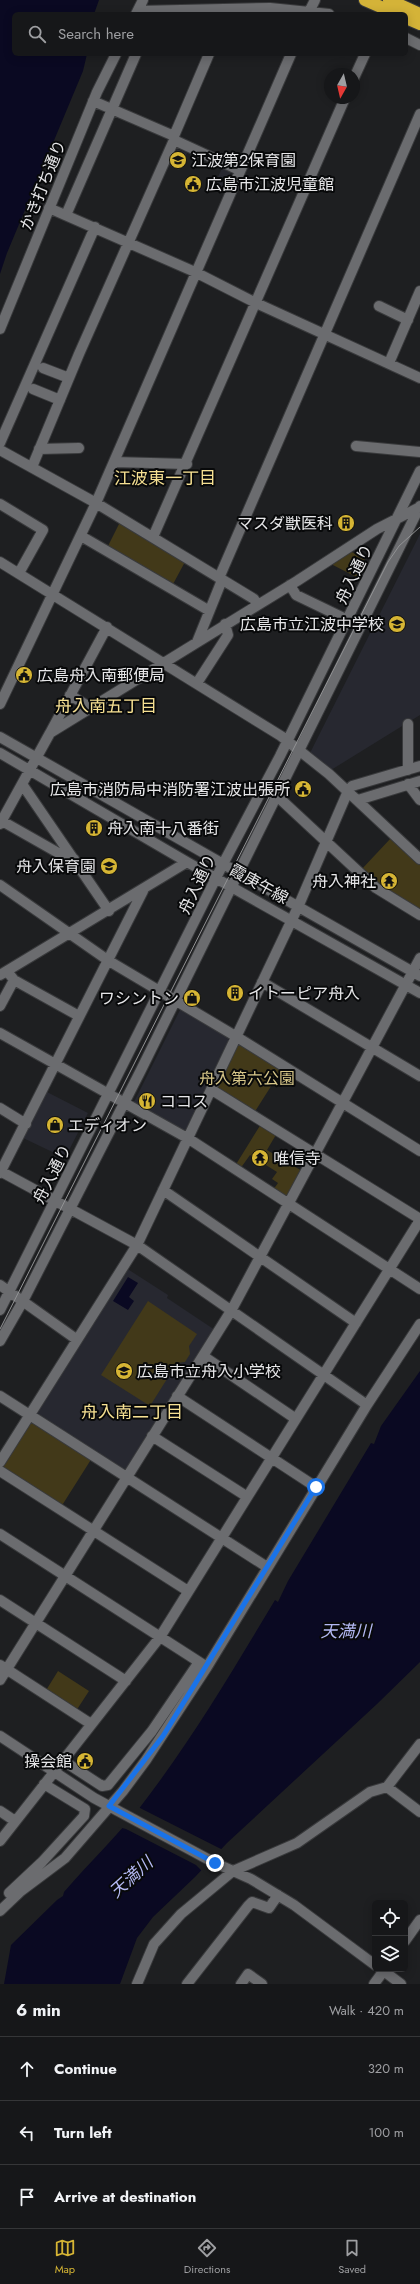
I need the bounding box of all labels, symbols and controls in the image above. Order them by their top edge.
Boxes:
search box [12,12,408,56]
icon: search [26,23,48,45]
text: Search here [58,23,134,45]
north arrow [324,68,360,104]
street label: かき打ち通り [14,136,72,234]
place label: 江波第２保育園 [191,149,296,172]
school or university icon: 江波第２保育園 [168,150,188,170]
place label: 広島市江波児童館 [206,173,334,196]
public building icon: 広島市江波児童館 [183,174,203,194]
district label: 江波東一丁目 [114,466,216,490]
place label: マスダ獣医科 [237,512,333,535]
building icon: マスダ獣医科 [336,513,356,533]
street label: 舟入通り [330,540,378,608]
place label: 広島市立江波中学校 [240,613,384,636]
school or university icon: 広島市立江波中学校 [387,614,407,634]
place label: 広島舟入南郵便局 [37,664,165,687]
public building icon: 広島舟入南郵便局 [14,665,34,685]
district label: 舟入南五丁目 [55,694,157,718]
place label: 広島市消防局中消防署江波出張所 [50,778,290,801]
public building icon: 広島市消防局中消防署江波出張所 [293,779,313,799]
place label: 舟入南十八番街 [107,817,219,840]
building icon: 舟入南十八番街 [84,818,104,838]
street label: 舟入通り [173,850,221,918]
place label: 舟入保育園 [16,855,96,878]
school or university icon: 舟入保育園 [99,856,119,876]
street label: 霞庚午線 [225,858,293,910]
place label: 舟入神社 [312,870,376,893]
temple icon: 舟入神社 [379,871,399,891]
place label: イトーピア舟入 [248,982,360,1005]
building icon: イトーピア舟入 [225,983,245,1003]
place label: ワシントン [99,987,179,1010]
shop icon: ワシントン [182,988,202,1008]
park label: 舟入第六公園 [199,1067,295,1090]
place label: ココス [160,1090,208,1113]
restaurant icon: ココス [137,1091,157,1111]
place label: エディオン [68,1114,147,1137]
shop icon: エディオン [45,1115,65,1135]
street label: 舟入通り [27,1140,77,1208]
place label: 唯信寺 [273,1147,321,1170]
temple icon: 唯信寺 [250,1148,270,1168]
place label: 広島市立舟入小学校 [137,1360,281,1383]
school or university icon: 広島市立舟入小学校 [114,1361,134,1381]
district label: 舟入南二丁目 [81,1400,183,1424]
route start [307,1478,325,1496]
water label: 天満川 [321,1619,373,1643]
place label: 操会館 [24,1750,72,1773]
public building icon: 操会館 [75,1751,95,1771]
water label: 天満川 [104,1850,159,1903]
route end [206,1854,224,1872]
map controls [372,1900,408,1972]
button: locate [372,1900,408,1936]
button: layers [372,1936,408,1972]
text: 6 min [16,1998,61,2022]
text: Walk · 420 m [329,2001,404,2020]
icon: ahead [16,2058,38,2080]
text: Continue [54,2058,117,2080]
text: 320 m [368,2059,404,2078]
icon: left [16,2122,38,2144]
text: Turn left [54,2122,112,2144]
text: 100 m [369,2123,404,2142]
icon: arrive [16,2186,38,2208]
text: Arrive at destination [54,2186,196,2208]
tab: Map [54,2237,76,2277]
tab: Directions [184,2237,230,2277]
tab: Saved [338,2237,366,2277]

